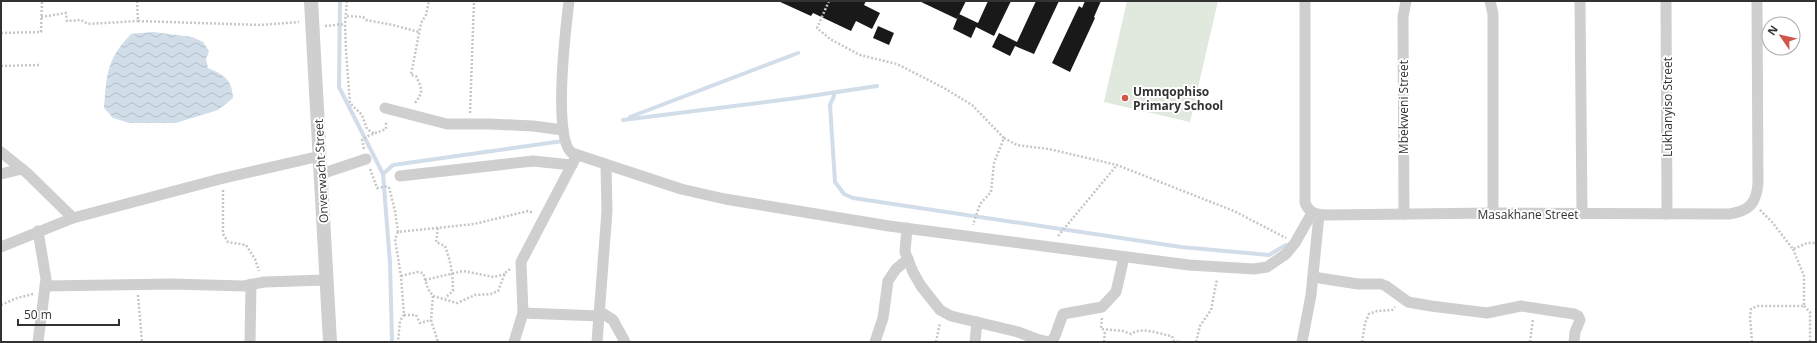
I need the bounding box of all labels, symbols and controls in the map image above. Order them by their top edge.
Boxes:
north arrow [1761,16,1801,56]
text: N [1764,22,1781,38]
street label: Lukhanyiso Street [1659,57,1676,157]
street label: Mbekweni Street [1395,60,1412,154]
place label: Umnqophiso Primary School [1133,83,1223,114]
marker: Umnqophiso Primary School [1120,93,1130,103]
street label: Onverwacht Street [310,118,332,224]
street label: Masakhane Street [1478,206,1578,223]
scale bar [18,301,119,327]
text: 50 m [24,306,52,323]

